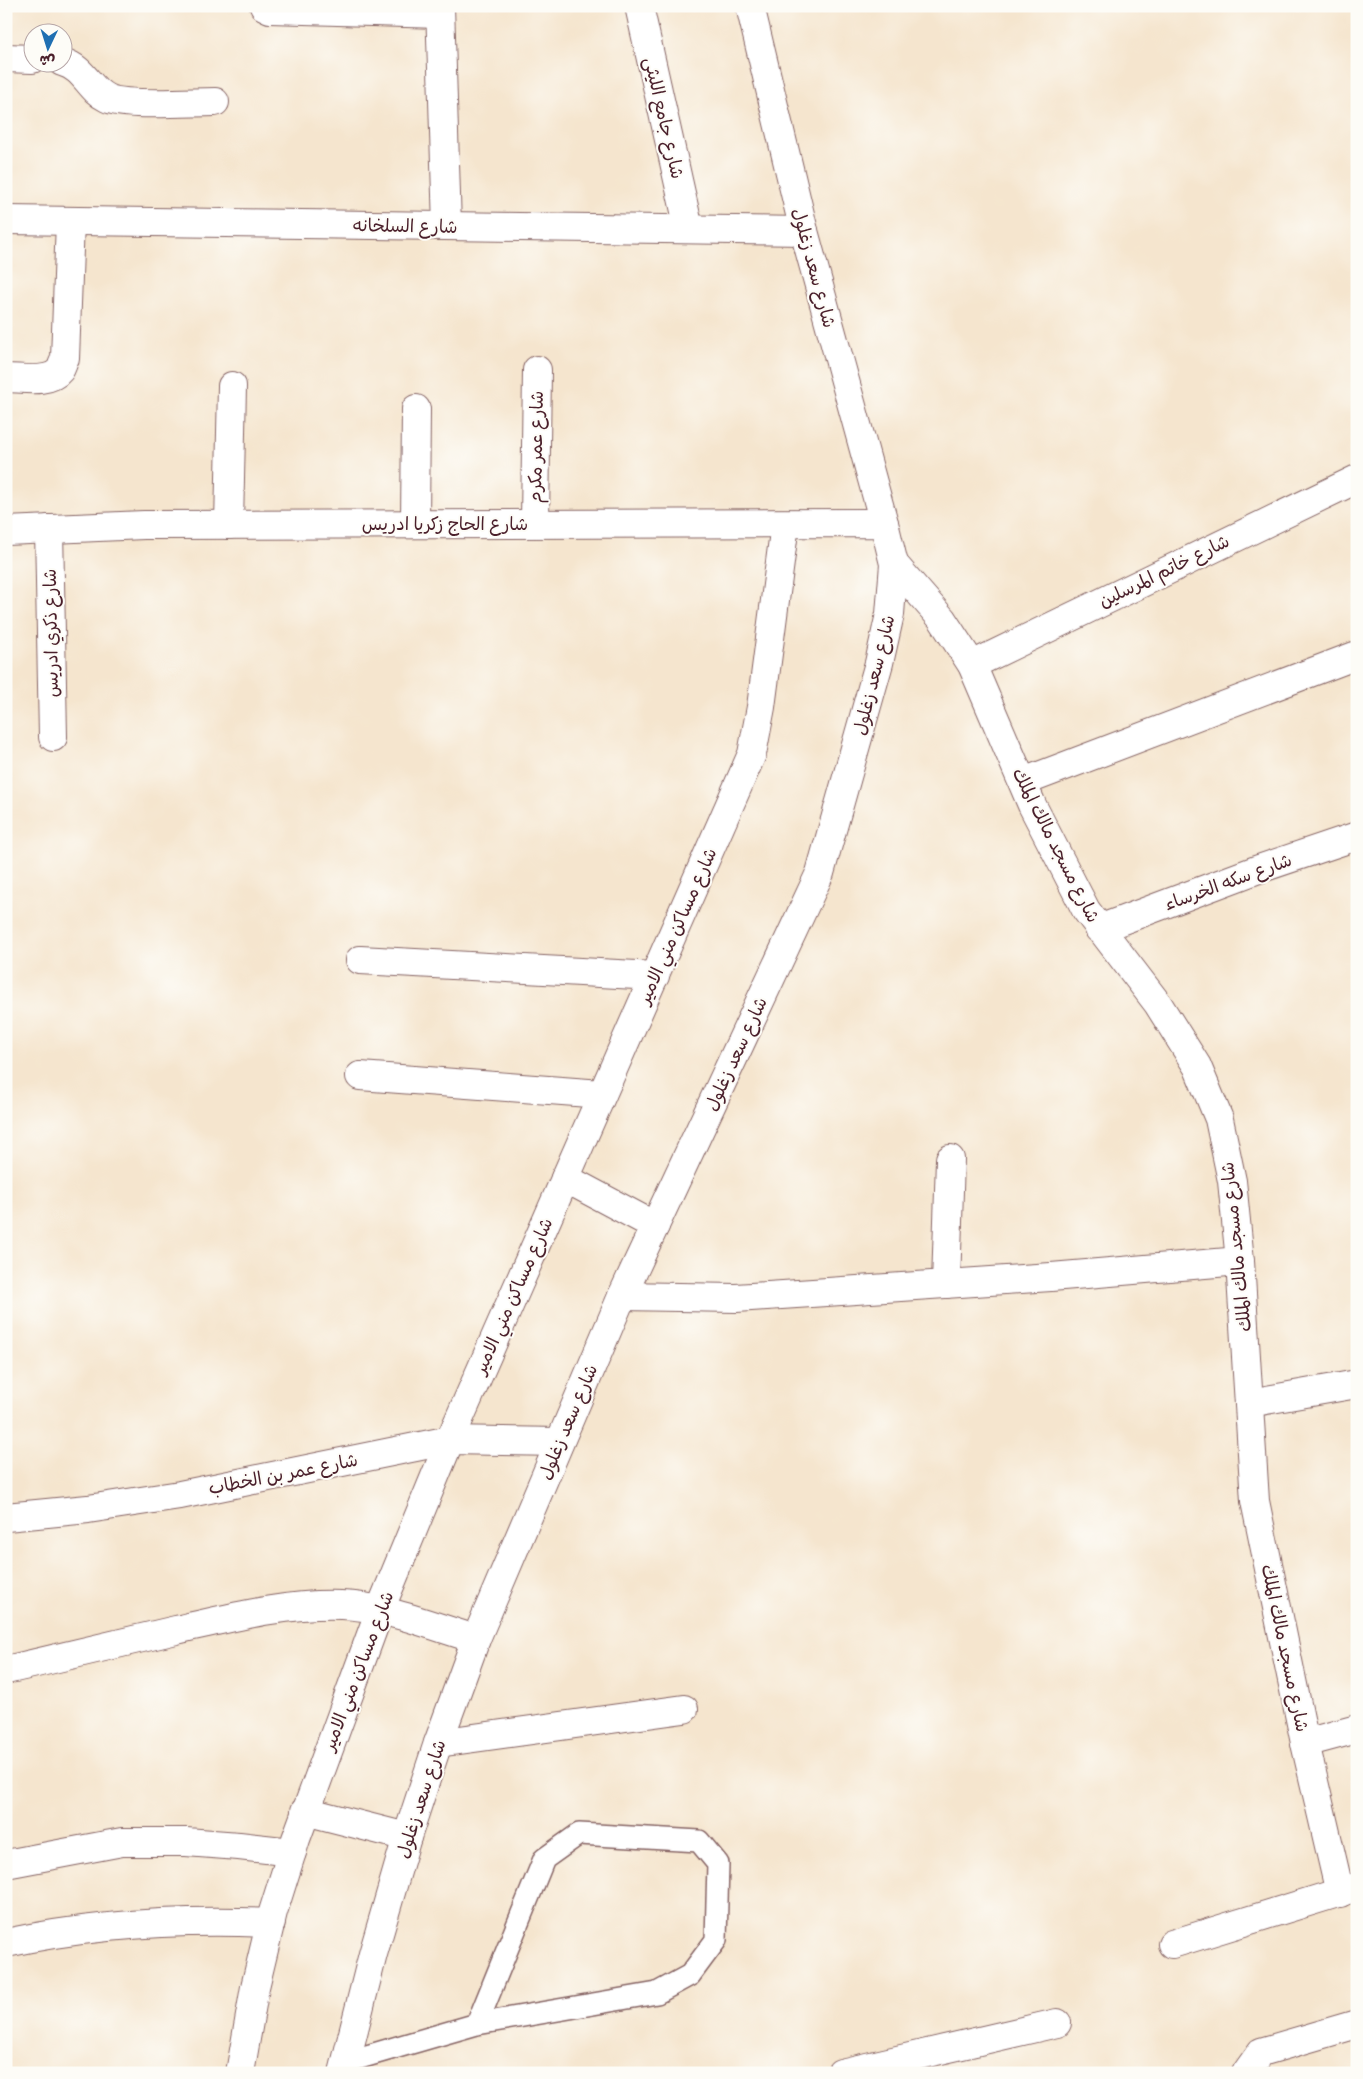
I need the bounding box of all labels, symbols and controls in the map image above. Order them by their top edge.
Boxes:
north arrow [22,22,72,72]
text: ش [39,51,55,70]
street label: شارع جامع الليثى [637,55,690,181]
street label: شارع سعد زغلول [786,205,842,331]
street label: شارع السلخانه [352,213,458,239]
street label: شارع عمر مكرم [523,391,551,504]
street label: شارع الحاج زكريا ادريس [362,512,528,536]
street label: شارع خاتم المرسلين [1095,529,1234,615]
street label: شارع ذكري ادريس [38,568,65,698]
street label: شارع سعد زغلول [847,612,901,738]
street label: شارع مسجد مالك الملك [1007,763,1105,927]
street label: شارع مساكن مني الامير [631,844,726,1011]
street label: شارع سكه الخرساء [1161,848,1295,916]
street label: شارع سعد زغلول [699,993,773,1115]
street label: شارع مسجد مالك الملك [1215,1161,1257,1333]
street label: شارع مساكن مني الامير [467,1214,562,1381]
street label: شارع سعد زغلول [533,1361,603,1483]
street label: شارع عمر بن الخطاب [206,1448,360,1500]
street label: شارع مسجد مالك الملك [1256,1562,1314,1734]
street label: شارع مساكن مني الامير [316,1588,403,1757]
street label: شارع سعد زغلول [391,1737,451,1861]

